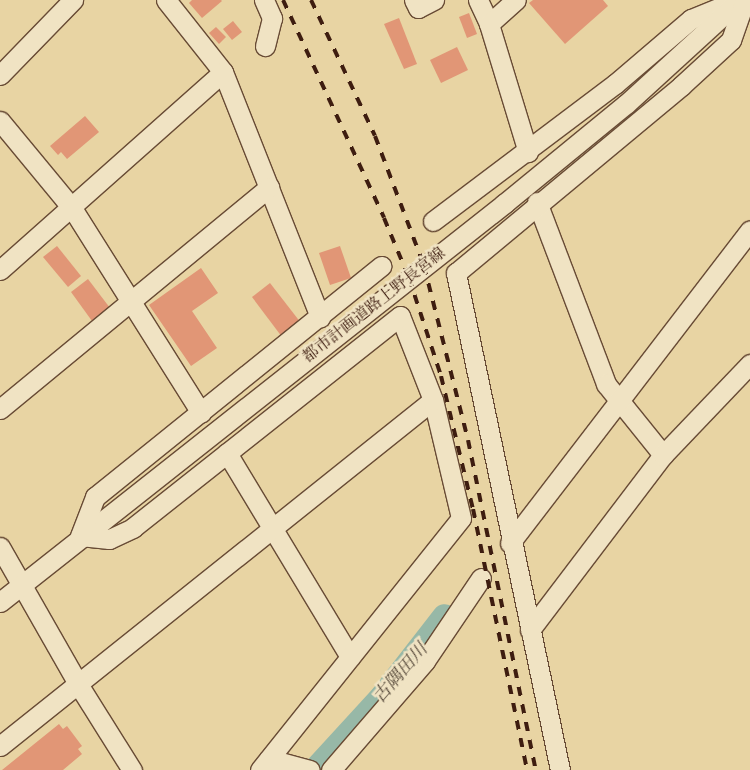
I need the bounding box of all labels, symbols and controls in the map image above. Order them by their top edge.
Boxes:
street label: 都市計画道路上野長宮線 [299,243,449,367]
water label: 古隅田川 [368,639,432,707]

